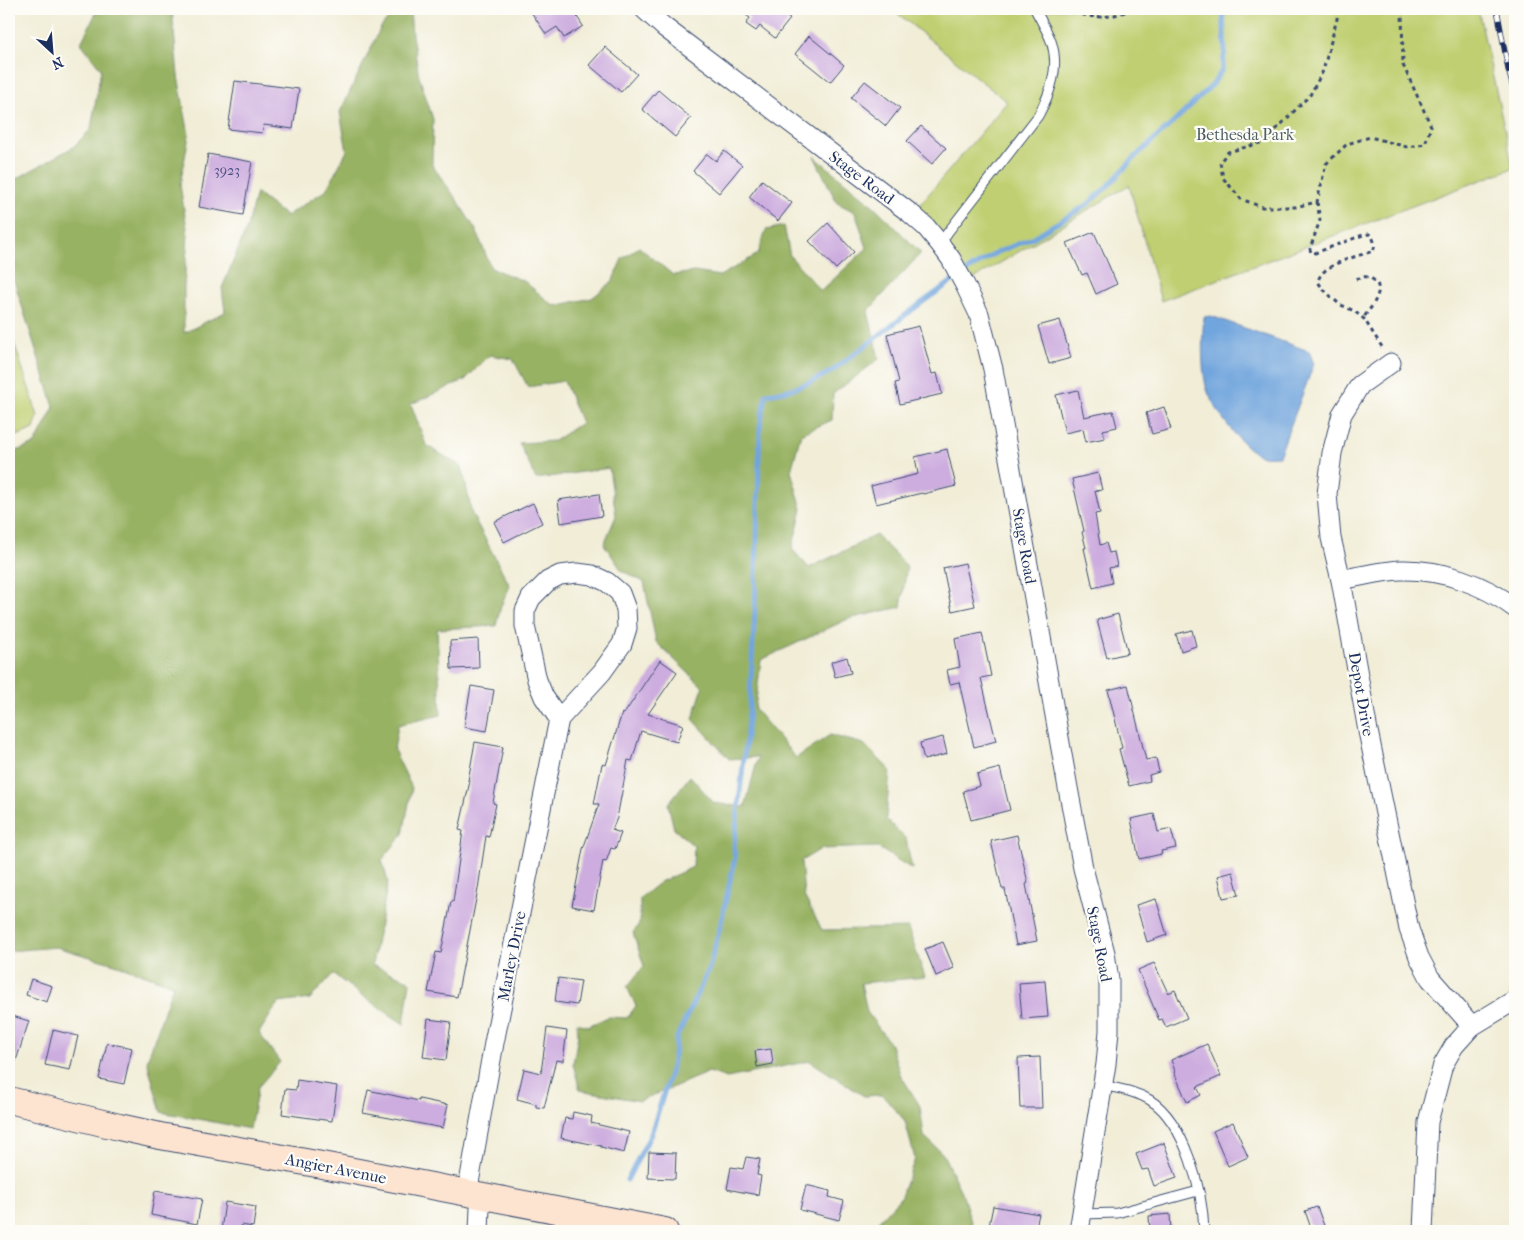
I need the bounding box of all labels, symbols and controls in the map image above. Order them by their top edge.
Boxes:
north arrow [28,28,78,78]
text: N [49,53,66,73]
park label: Bethesda Park [1196,125,1295,144]
street label: Stage Road [825,147,898,208]
house number: 3923 [214,162,240,179]
street label: Stage Road [1008,507,1041,586]
street label: Depot Drive [1345,651,1378,738]
street label: Stage Road [1083,905,1116,984]
street label: Marley Drive [493,909,530,1003]
street label: Angier Avenue [283,1149,388,1188]

